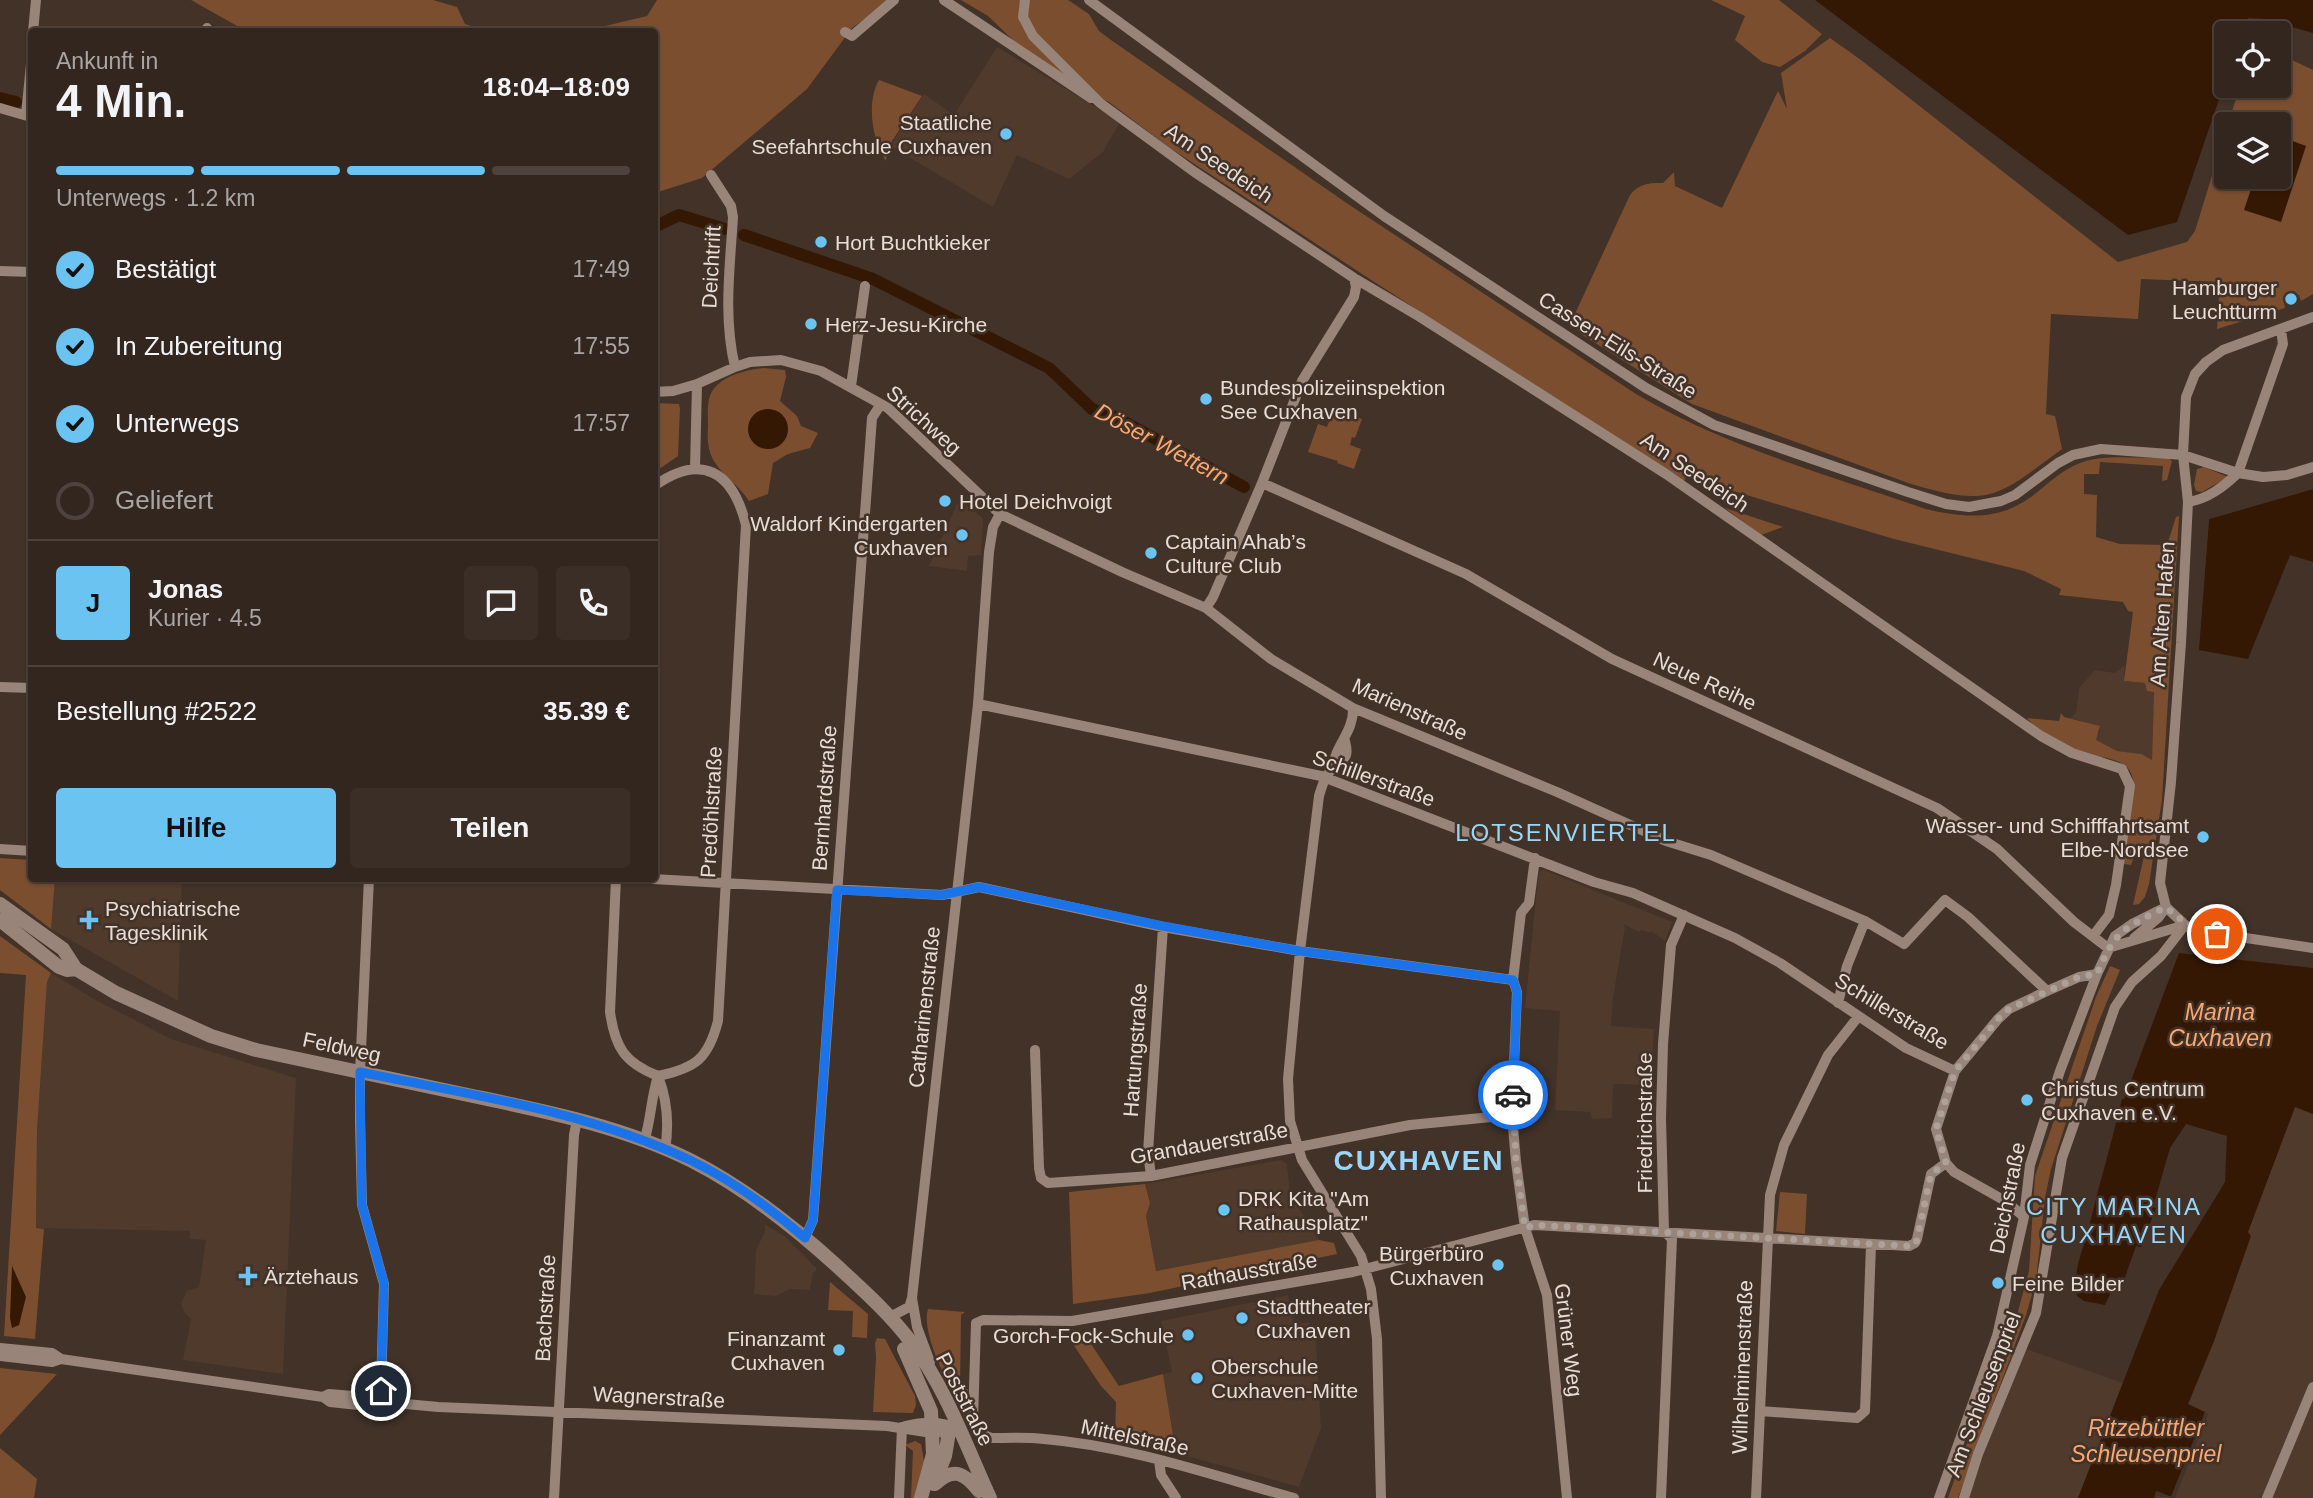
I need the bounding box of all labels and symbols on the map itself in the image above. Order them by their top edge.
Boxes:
place label: Staatliche Seefahrtschule Cuxhaven [752,111,992,158]
street label: Am Seedeich [1161,119,1277,207]
marker: Staatliche Seefahrtschule Cuxhaven [998,126,1014,142]
street label: Deichtrift [697,225,725,309]
place label: Hort Buchtkieker [835,231,990,254]
marker: Hort Buchtkieker [813,234,829,250]
place label: Hamburger Leuchtturm [2172,276,2277,323]
street label: Cassen-Eils-Straße [1535,287,1701,403]
marker: Hamburger Leuchtturm [2283,291,2299,307]
place label: Herz-Jesu-Kirche [825,313,987,336]
marker: Herz-Jesu-Kirche [803,316,819,332]
place label: Bundespolizeiinspektion See Cuxhaven [1220,376,1445,423]
street label: Strichweg [882,381,966,459]
marker: Bundespolizeiinspektion See Cuxhaven [1198,391,1214,407]
water label: Döser Wettern [1091,398,1233,490]
street label: Am Seedeich [1637,428,1753,516]
place label: Hotel Deichvoigt [959,490,1112,513]
marker: Hotel Deichvoigt [937,493,953,509]
place label: Waldorf Kindergarten Cuxhaven [750,512,948,559]
marker: Waldorf Kindergarten Cuxhaven [954,527,970,543]
place label: Captain Ahab’s Culture Club [1165,530,1306,577]
street label: Am Alten Hafen [2145,540,2179,688]
marker: Captain Ahab’s Culture Club [1143,545,1159,561]
street label: Neue Reihe [1650,647,1760,715]
street label: Marienstraße [1349,673,1471,745]
street label: Bernhardstraße [807,724,841,872]
street label: Schillerstraße [1310,745,1438,811]
street label: Predöhlstraße [696,746,726,878]
place label: Wasser- und Schifffahrtsamt Elbe-Nordsee [1926,814,2189,861]
district label: LOTSENVIERTEL [1455,819,1677,846]
marker: Wasser- und Schifffahrtsamt Elbe-Nordsee [2195,829,2211,845]
place label: Psychiatrische Tagesklinik [105,897,240,944]
pin [2187,904,2247,964]
marker: Psychiatrische Tagesklinik [79,910,99,930]
street label: Catharinenstraße [904,925,944,1089]
street label: Schillerstraße [1831,968,1953,1054]
street label: Hartungstraße [1119,982,1151,1118]
water label: Marina Cuxhaven [2168,999,2272,1051]
street label: Feldweg [301,1027,383,1067]
street label: Friedrichstraße [1633,1052,1656,1194]
courier [1478,1060,1548,1130]
place label: Christus Centrum Cuxhaven e.V. [2041,1077,2204,1124]
marker: Christus Centrum Cuxhaven e.V. [2019,1092,2035,1108]
street label: Grandauerstraße [1128,1118,1290,1168]
street label: Deichstraße [1985,1140,2029,1256]
district label: CUXHAVEN [1333,1145,1505,1176]
place label: DRK Kita "Am Rathausplatz" [1238,1187,1369,1234]
district label: CITY MARINA CUXHAVEN [2026,1193,2202,1248]
marker: DRK Kita "Am Rathausplatz" [1216,1202,1232,1218]
place label: Bürgerbüro Cuxhaven [1379,1242,1484,1289]
street label: Rathausstraße [1179,1248,1319,1294]
street label: Bachstraße [531,1254,559,1362]
marker: Bürgerbüro Cuxhaven [1490,1257,1506,1273]
place label: Ärztehaus [264,1265,359,1288]
marker: Ärztehaus [238,1266,258,1286]
place label: Feine Bilder [2012,1272,2124,1295]
marker: Feine Bilder [1990,1275,2006,1291]
street label: Wilhelminenstraße [1727,1280,1757,1454]
street label: Grüner Weg [1551,1282,1587,1398]
place label: Stadttheater Cuxhaven [1256,1295,1370,1342]
street label: Am Schleusenpriel [1941,1308,2025,1480]
marker: Stadttheater Cuxhaven [1234,1310,1250,1326]
place label: Gorch-Fock-Schule [993,1324,1174,1347]
place label: Finanzamt Cuxhaven [727,1327,825,1374]
marker: Gorch-Fock-Schule [1180,1327,1196,1343]
marker: Finanzamt Cuxhaven [831,1342,847,1358]
street label: Poststraße [932,1349,998,1449]
place label: Oberschule Cuxhaven-Mitte [1211,1355,1358,1402]
pin [351,1361,411,1421]
marker: Oberschule Cuxhaven-Mitte [1189,1370,1205,1386]
street label: Wagnerstraße [592,1382,726,1412]
street label: Mittelstraße [1079,1414,1191,1460]
water label: Ritzebüttler Schleusenpriel [2071,1415,2222,1467]

